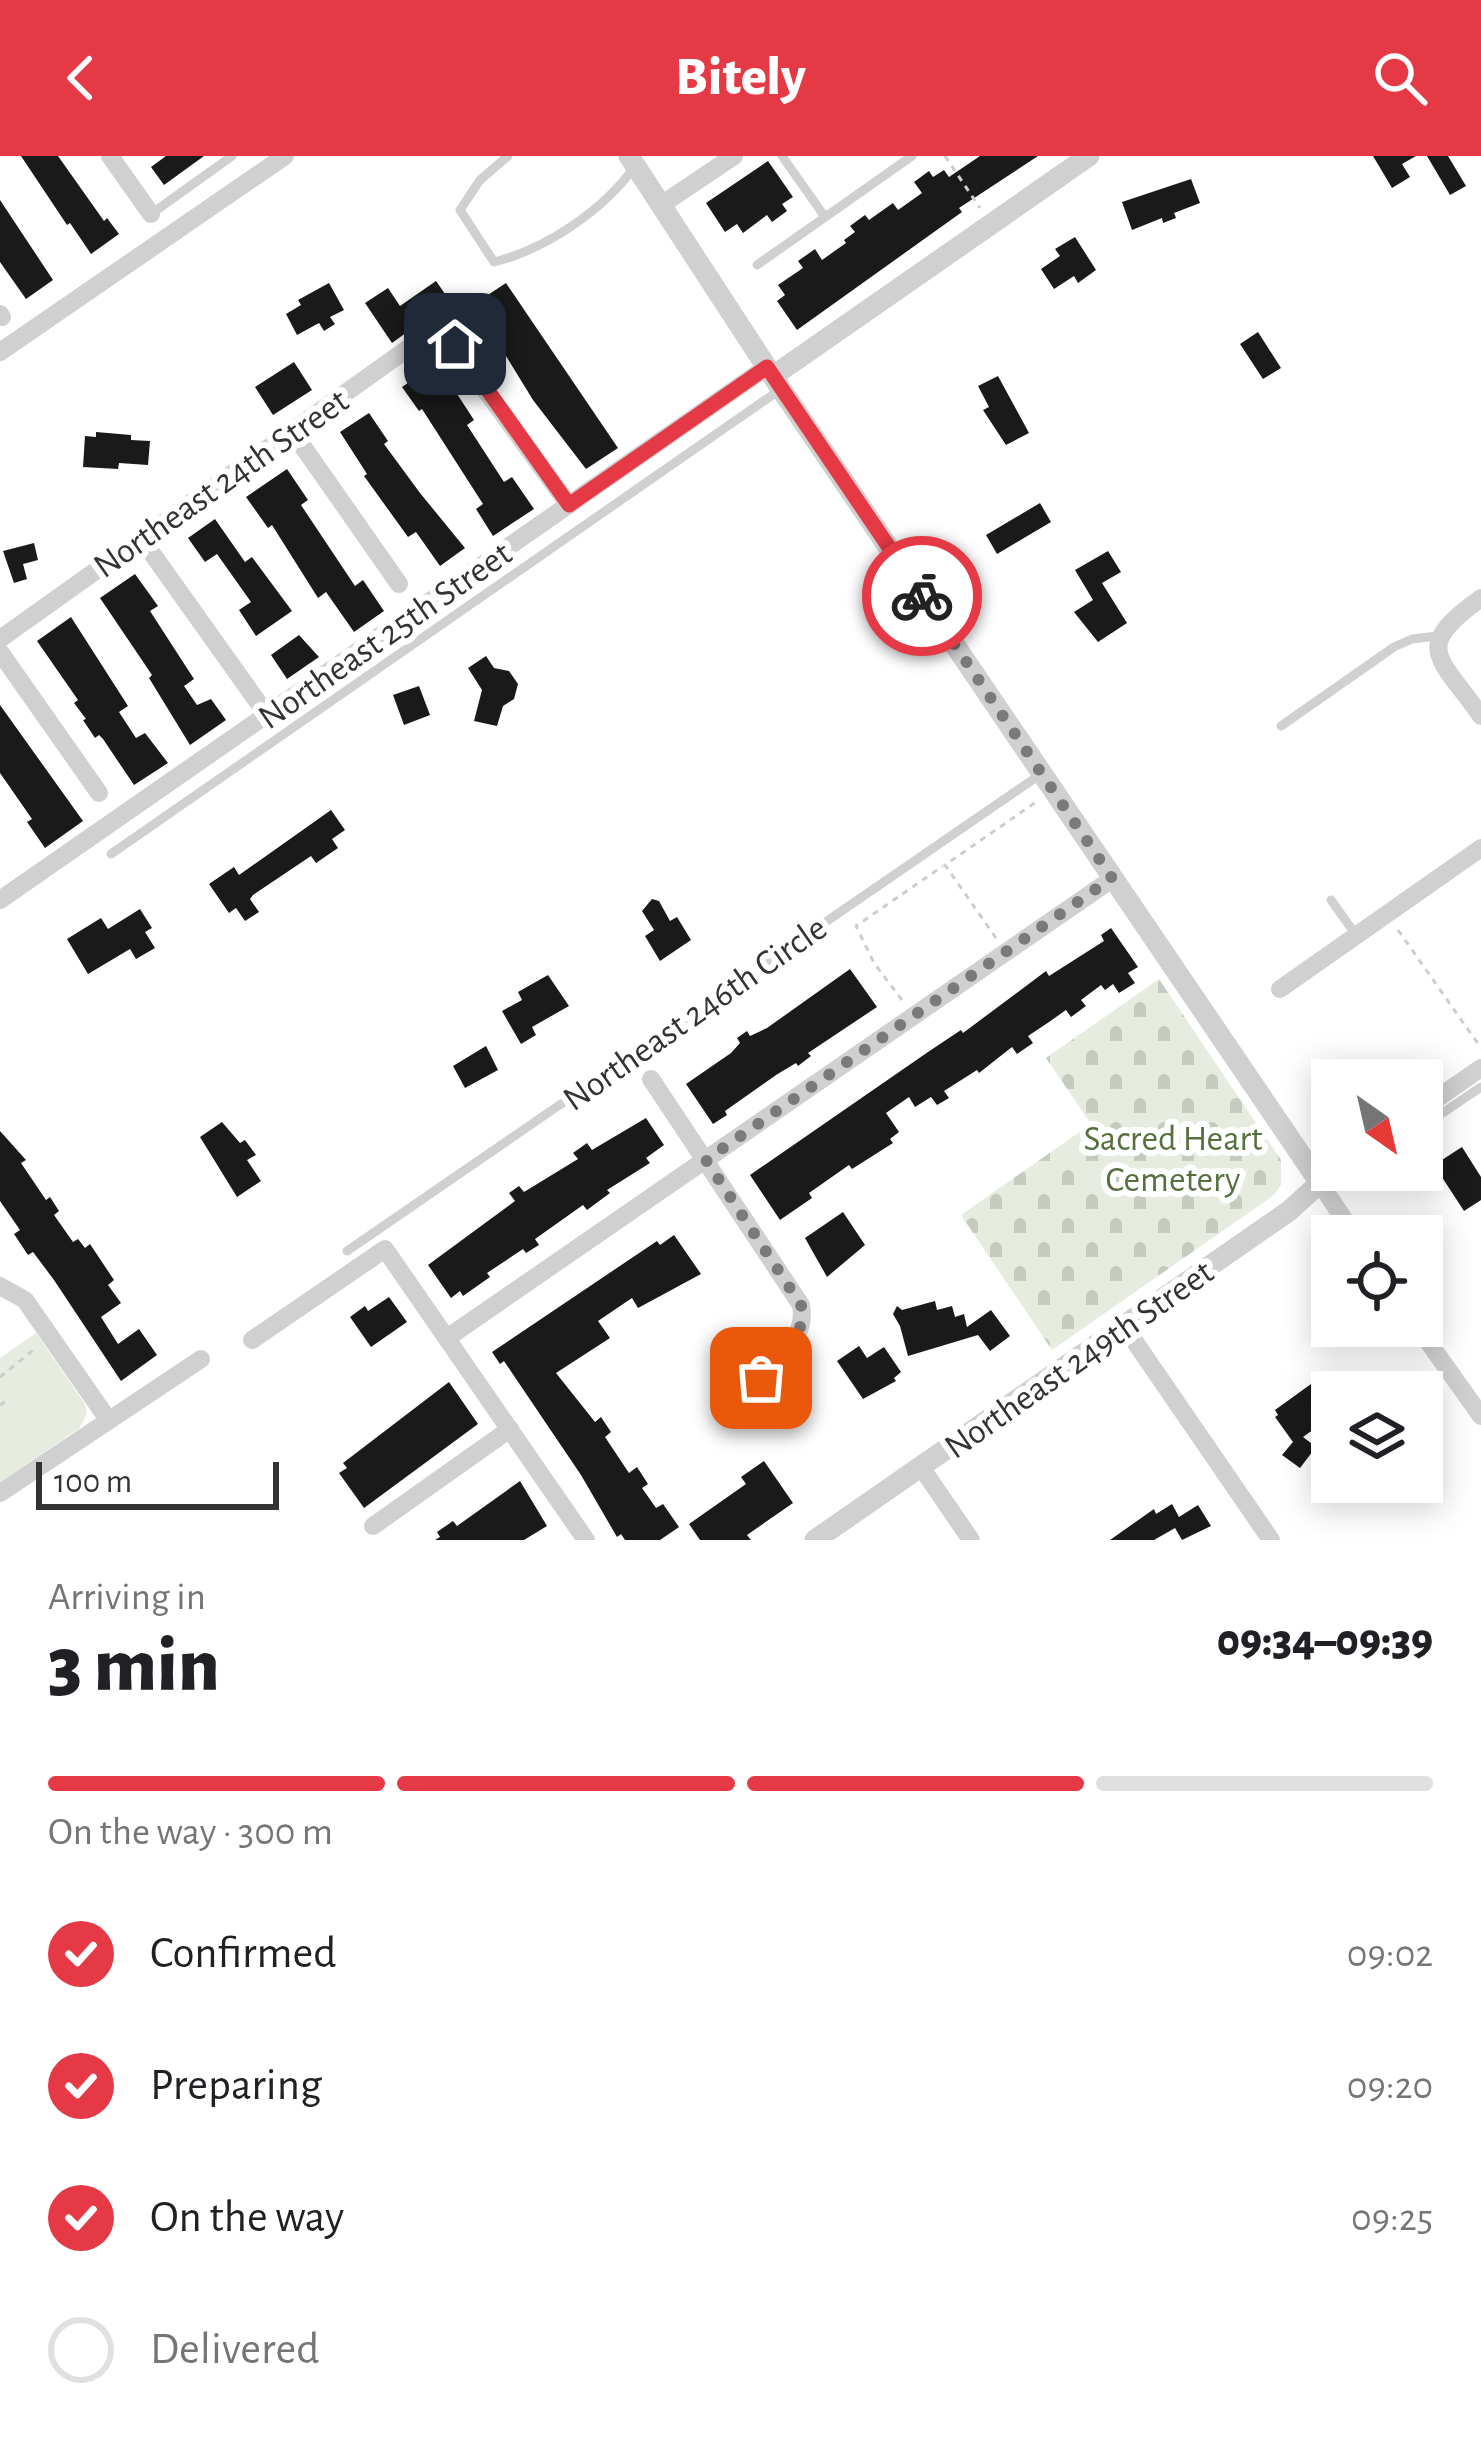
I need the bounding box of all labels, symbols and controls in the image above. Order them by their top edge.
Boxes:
icon: back [48,45,114,111]
icon: search [1367,45,1433,111]
text: Bitely [675,51,806,105]
pin [404,293,506,395]
icon: home [422,311,488,377]
street label: Northeast 24th Street [87,382,355,585]
street label: Northeast 25th Street [252,535,518,736]
courier [862,536,982,656]
icon: bike [889,563,955,629]
street label: Northeast 246th Circle [557,909,833,1118]
north arrow [1311,1059,1443,1191]
map controls [1311,1059,1443,1503]
park label: Sacred Heart Cemetery [1083,1121,1263,1198]
button: locate [1311,1215,1443,1347]
street label: Northeast 249th Street [938,1253,1220,1466]
pin [710,1327,812,1429]
icon: bag [728,1345,794,1411]
button: layers [1311,1371,1443,1503]
scale bar [36,1456,279,1509]
text: 100 m [54,1466,132,1499]
text: Arriving in [48,1578,206,1617]
text: 09:34–09:39 [1217,1619,1433,1664]
text: 3 min [48,1627,220,1705]
text: On the way · 300 m [48,1813,333,1852]
icon: check [48,1921,114,1987]
text: Confirmed [150,1931,336,1976]
text: 09:02 [1347,1935,1433,1974]
icon: check [48,2053,114,2119]
text: Preparing [150,2063,322,2108]
text: 09:20 [1347,2067,1433,2106]
icon: check [48,2185,114,2251]
text: On the way [150,2195,344,2240]
text: 09:25 [1351,2199,1433,2238]
text: Delivered [150,2327,319,2372]

